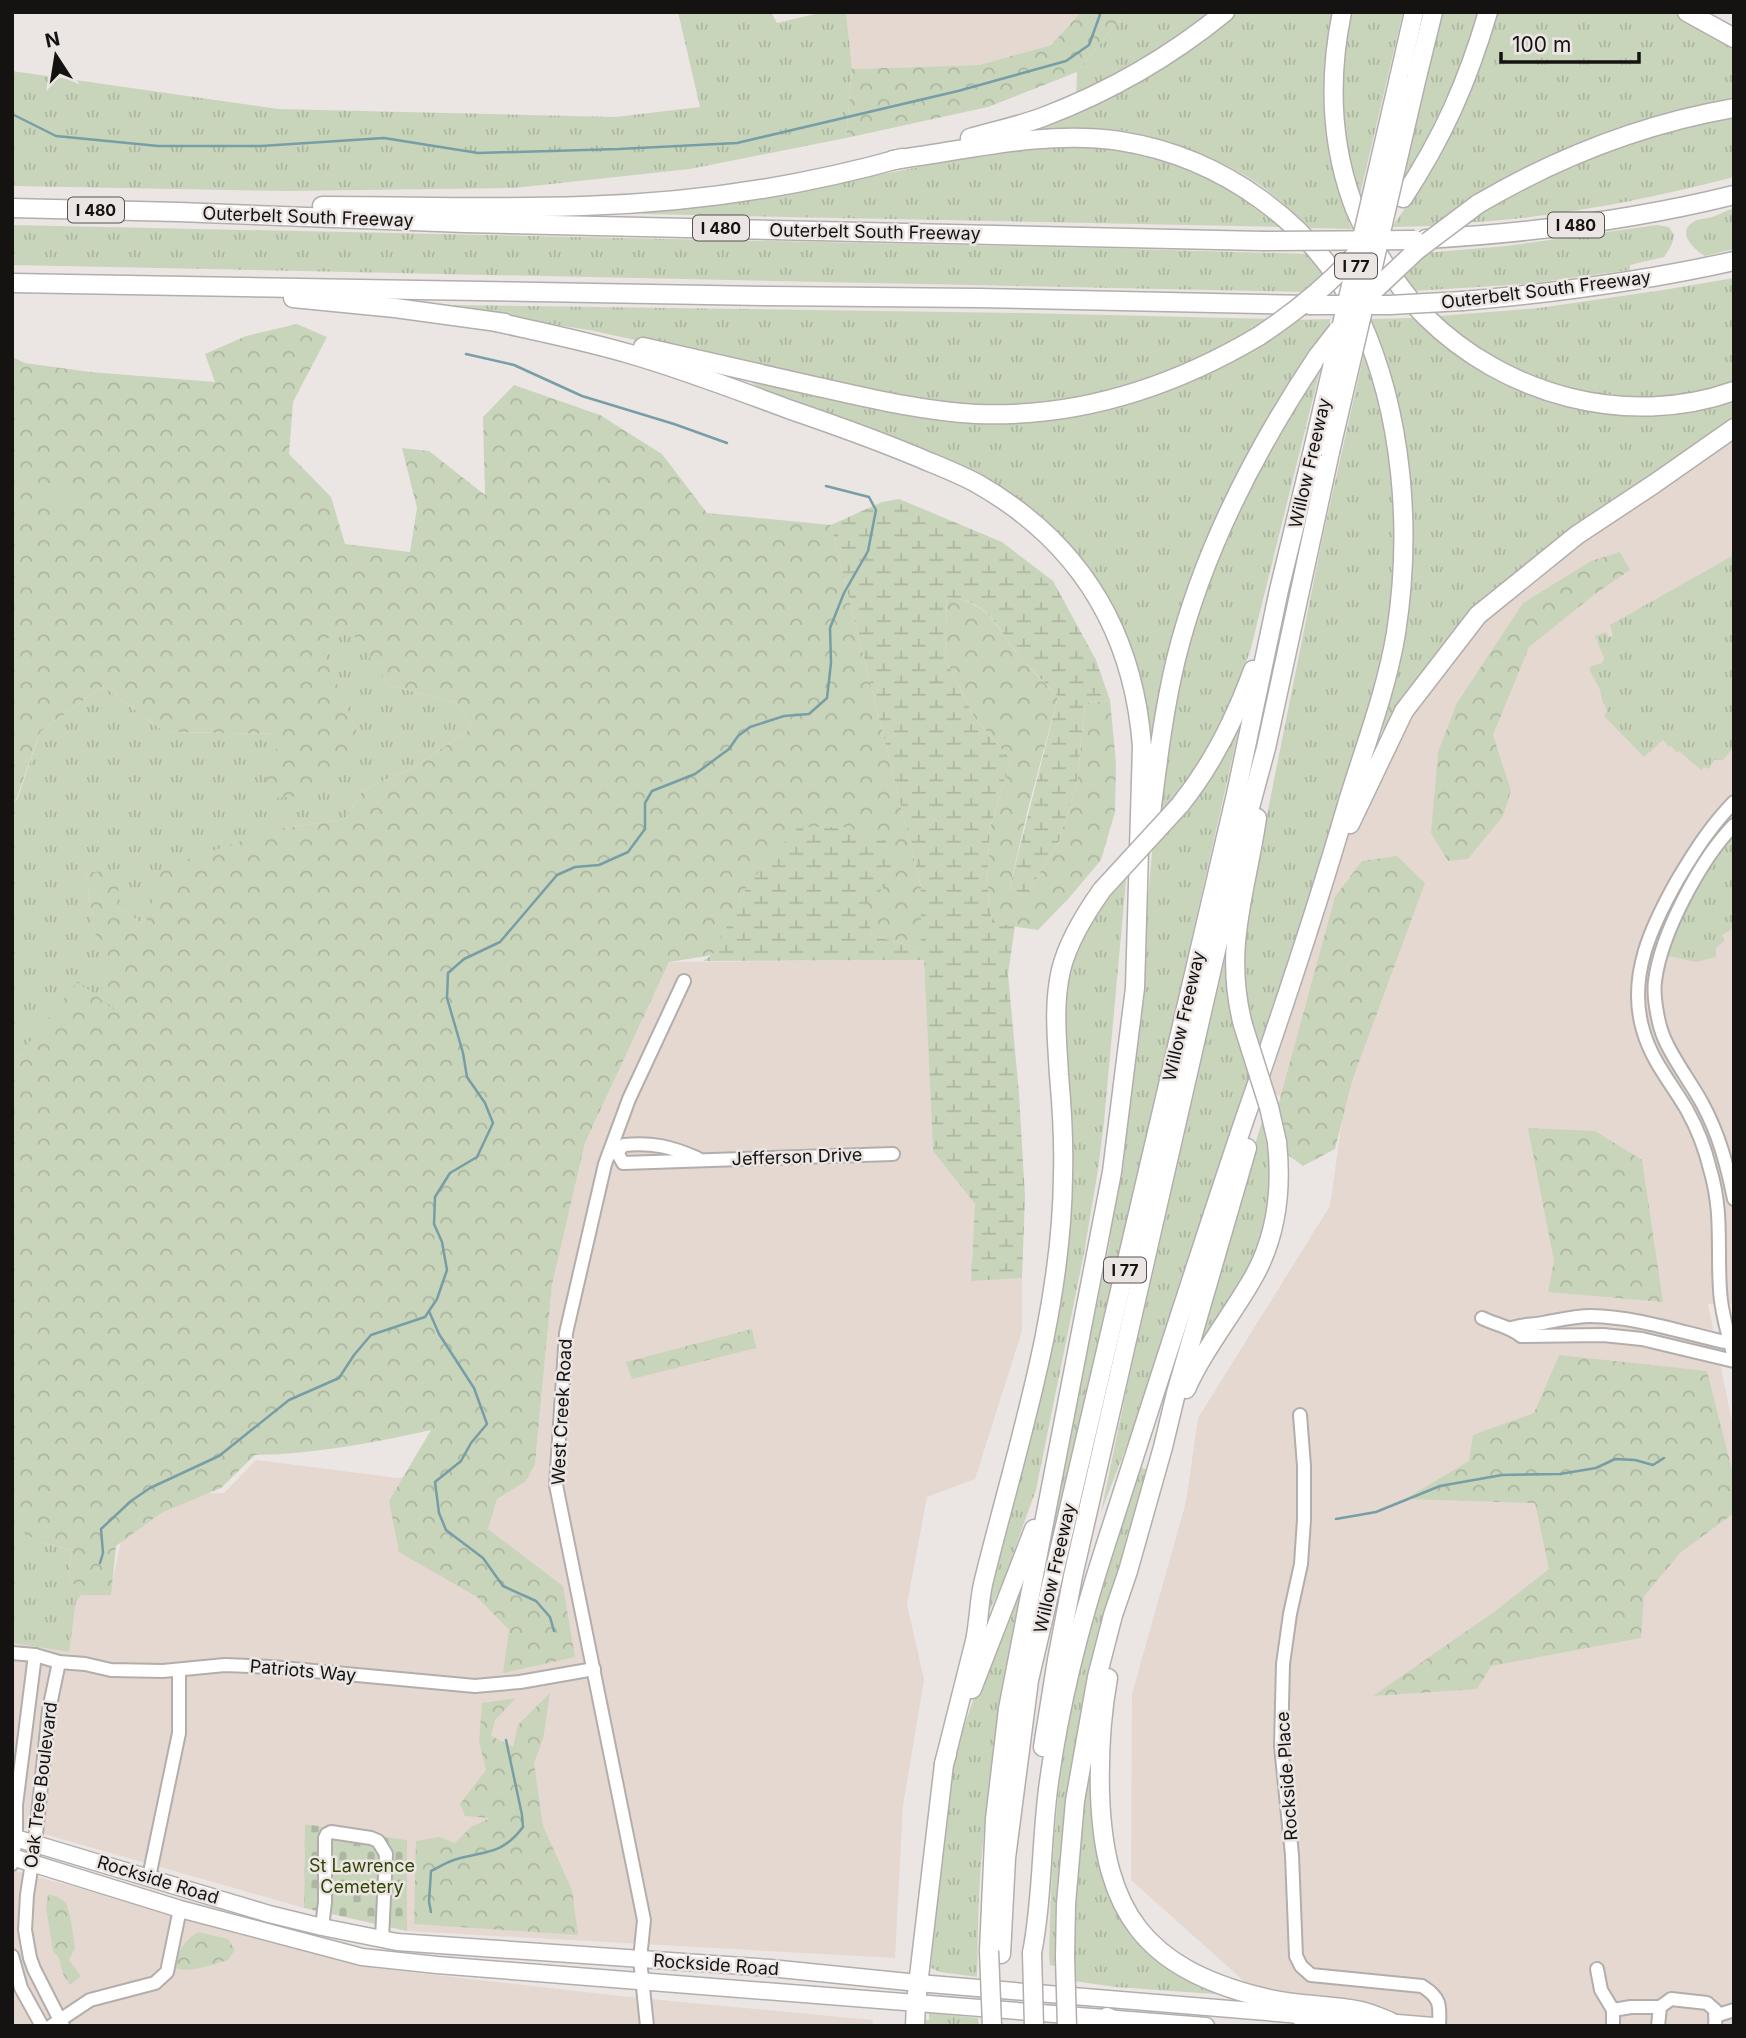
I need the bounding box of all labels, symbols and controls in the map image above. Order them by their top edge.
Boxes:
north arrow [21,21,91,91]
scale bar [1501,21,1639,65]
text: N [43,27,62,53]
text: 100 m [1512,32,1571,57]
road number: I 480 [68,198,124,222]
street label: Outerbelt South Freeway [202,202,414,231]
road number: I 480 [1548,213,1604,238]
road number: I 480 [693,216,749,240]
street label: Outerbelt South Freeway [769,219,981,244]
road number: I 77 [1335,254,1377,278]
street label: Outerbelt South Freeway [1440,266,1652,313]
street label: Willow Freeway [1284,396,1335,530]
street label: Willow Freeway [1158,949,1209,1083]
street label: Jefferson Drive [731,1144,863,1169]
road number: I 77 [1104,1258,1146,1282]
street label: West Creek Road [547,1338,576,1486]
street label: Willow Freeway [1029,1501,1080,1635]
street label: Patriots Way [249,1655,357,1686]
street label: Oak Tree Boulevard [20,1701,61,1869]
street label: Rockside Place [1272,1711,1301,1841]
street label: Rockside Road [95,1851,222,1908]
park label: St Lawrence Cemetery [309,1855,415,1897]
street label: Rockside Road [652,1950,780,1979]

